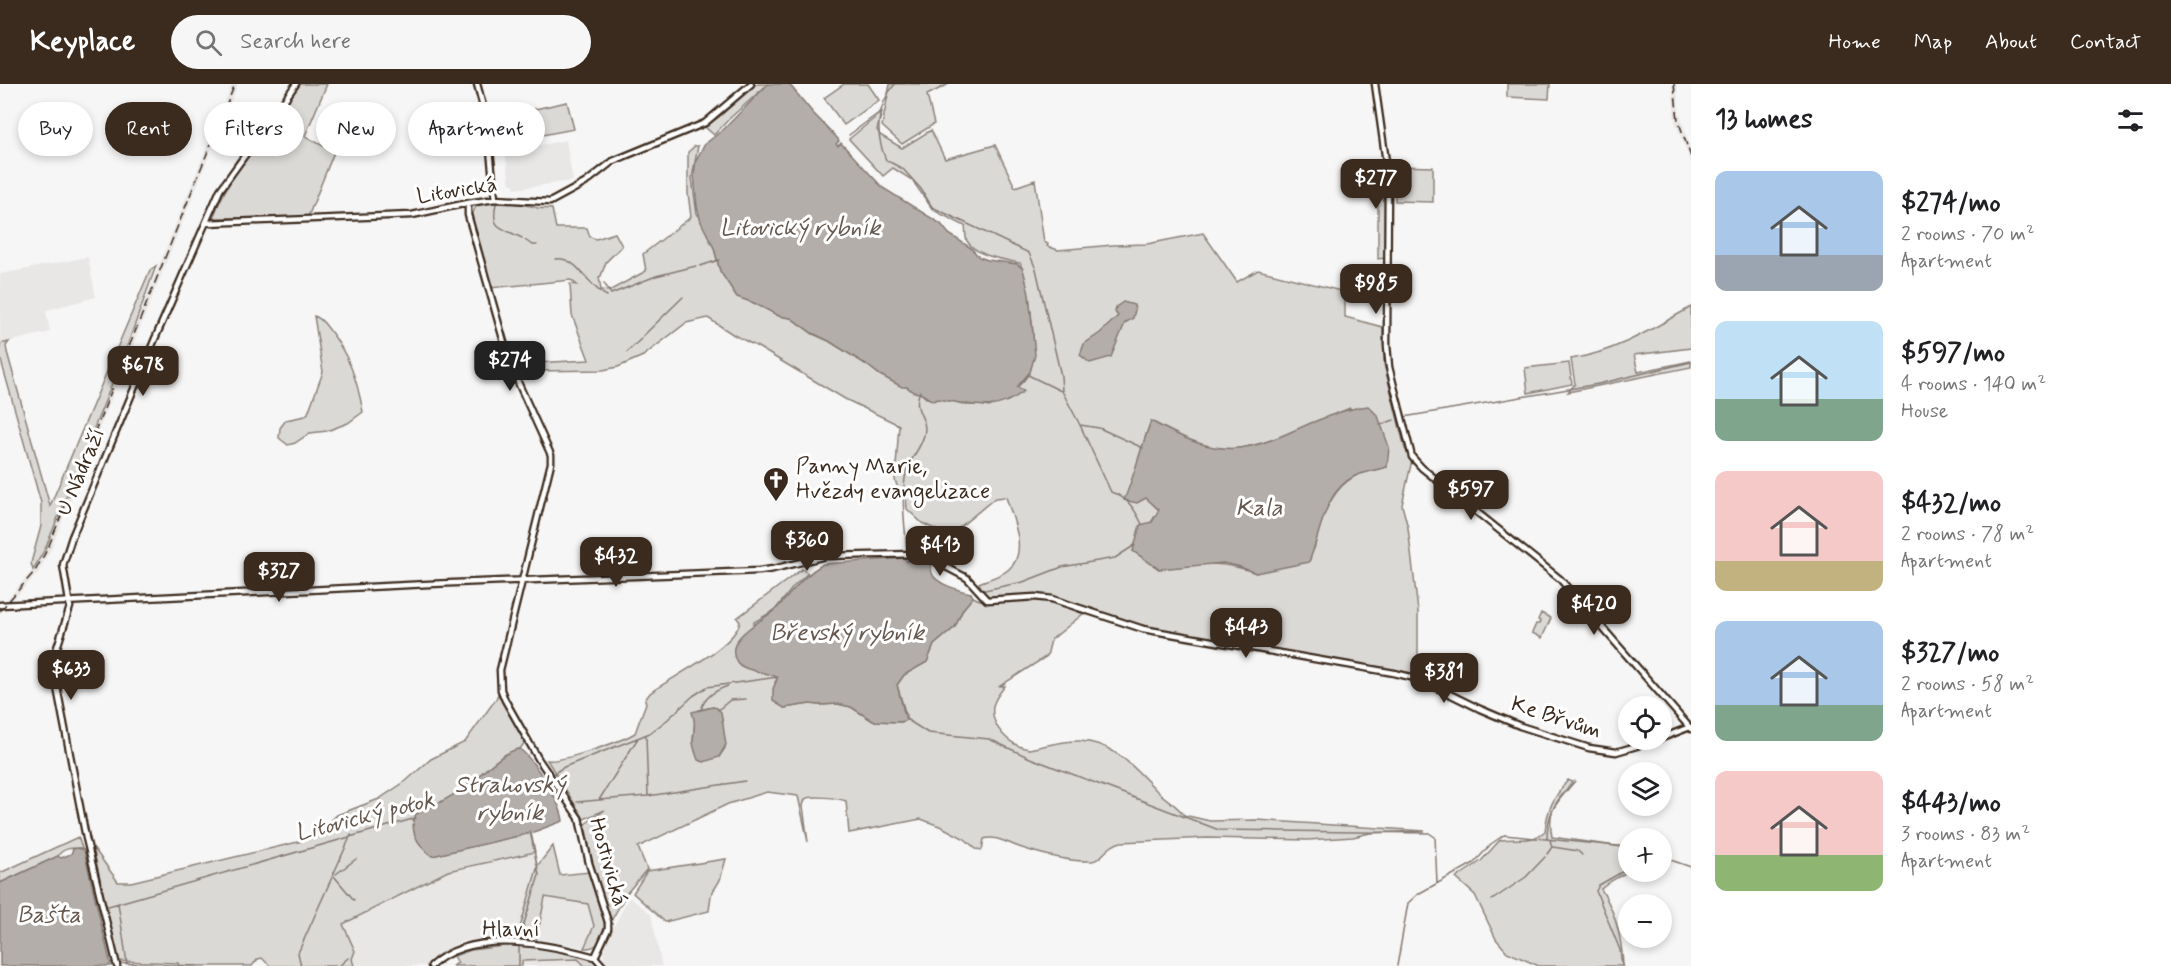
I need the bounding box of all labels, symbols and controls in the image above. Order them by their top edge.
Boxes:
search box [171,15,591,69]
text: Keyplace [30,24,135,61]
icon: search [192,26,225,59]
text: Search here [240,28,351,56]
text: Home [1829,28,1881,56]
text: Map [1914,28,1952,56]
text: About [1985,28,2037,56]
text: Contact [2070,28,2141,56]
chip: Buy [18,102,93,156]
chip: Rent [105,102,192,156]
chip: Filters [204,102,304,156]
chip: New [316,102,396,156]
chip: Apartment [408,102,545,156]
text: 13 homes [1715,103,1813,137]
icon: filters [2114,104,2147,137]
pin: $277 [1340,159,1412,210]
text: $277 [1355,165,1397,192]
street label: Litovická [415,171,499,211]
text: $274/mo [1901,187,2001,221]
icon: home [1763,195,1835,267]
water label: Litovický rybník [720,213,882,244]
text: 2 rooms · 70 m² [1901,221,2035,248]
text: Apartment [1901,248,1992,275]
pin: $985 [1340,264,1412,315]
text: $985 [1354,270,1398,297]
text: $597/mo [1901,337,2005,371]
pin: $274 [474,341,546,392]
icon: home [1763,345,1835,417]
pin: $678 [107,346,179,397]
text: $274 [488,347,532,374]
text: $678 [122,352,164,379]
text: 4 rooms · 140 m² [1901,371,2046,398]
text: House [1901,398,1948,425]
street label: U Nádraží [50,424,112,520]
place label: Panny Marie, Hvězdy evangelizace [796,453,990,509]
church icon: Panny Marie, Hvězdy evangelizace [761,465,791,503]
pin: $597 [1435,470,1507,521]
text: $597 [1448,476,1494,503]
text: $432/mo [1901,487,2001,521]
water label: Kala [1236,493,1283,524]
icon: home [1763,495,1835,567]
pin: $360 [771,521,843,572]
text: 2 rooms · 78 m² [1901,521,2034,548]
pin: $413 [904,526,976,577]
text: $360 [785,527,829,554]
text: $413 [920,532,960,559]
pin: $432 [580,537,652,588]
text: $432 [594,543,638,570]
text: Apartment [1901,548,1992,575]
pin: $327 [243,552,315,603]
text: $327 [258,558,300,585]
pin: $420 [1558,585,1630,636]
text: $420 [1571,591,1617,618]
pin: $443 [1210,608,1282,659]
text: $443 [1224,614,1268,641]
water label: Břevský rybník [770,618,926,649]
text: $327/mo [1901,637,1999,671]
icon: home [1763,645,1835,717]
pin: $633 [35,650,107,701]
pin: $381 [1408,653,1480,704]
text: $633 [52,656,90,683]
text: $381 [1424,659,1464,686]
text: 2 rooms · 58 m² [1901,671,2034,698]
street label: Ke Břvům [1507,690,1605,746]
map controls [1618,696,1672,948]
button: locate [1618,696,1672,750]
text: Apartment [1901,698,1992,725]
button: layers [1618,762,1672,816]
water label: Strahovský rybník [455,770,568,829]
water label: Litovický potok [292,785,438,849]
text: $443/mo [1901,787,2001,821]
icon: home [1763,795,1835,867]
street label: Hostivická [582,815,634,909]
text: 3 rooms · 83 m² [1901,821,2030,848]
button: + [1618,828,1672,882]
text: Apartment [1901,848,1992,875]
button: − [1618,894,1672,948]
water label: Bašta [17,900,81,931]
street label: Hlavní [482,916,540,944]

